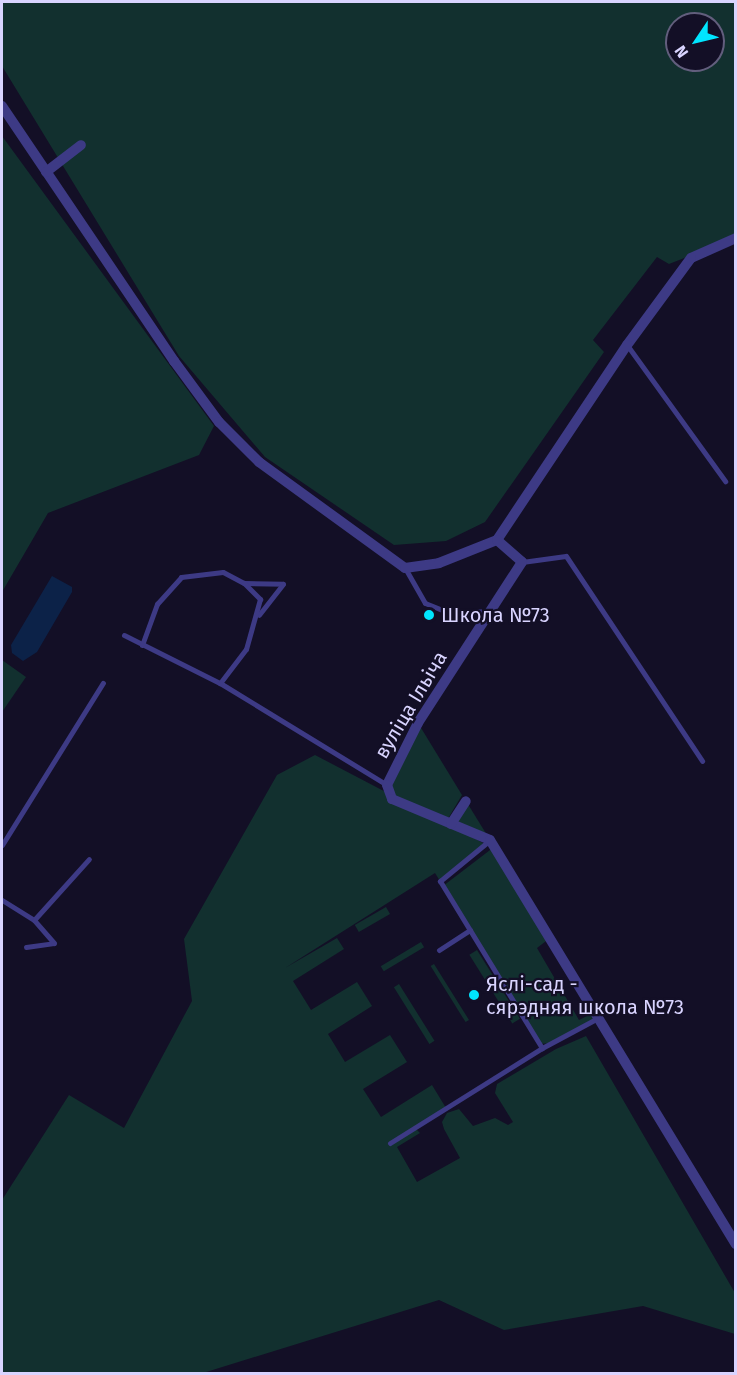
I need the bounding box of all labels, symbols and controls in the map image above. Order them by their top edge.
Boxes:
north arrow [665,12,725,72]
text: N [671,42,692,61]
place label: Школа №73 [441,603,550,627]
marker: Школа №73 [422,608,436,622]
street label: вуліца Ільіча [370,647,452,763]
place label: Яслі-сад - сярэдняя школа №73 [486,972,684,1019]
marker: Яслі-сад - сярэдняя школа №73 [467,988,481,1002]

